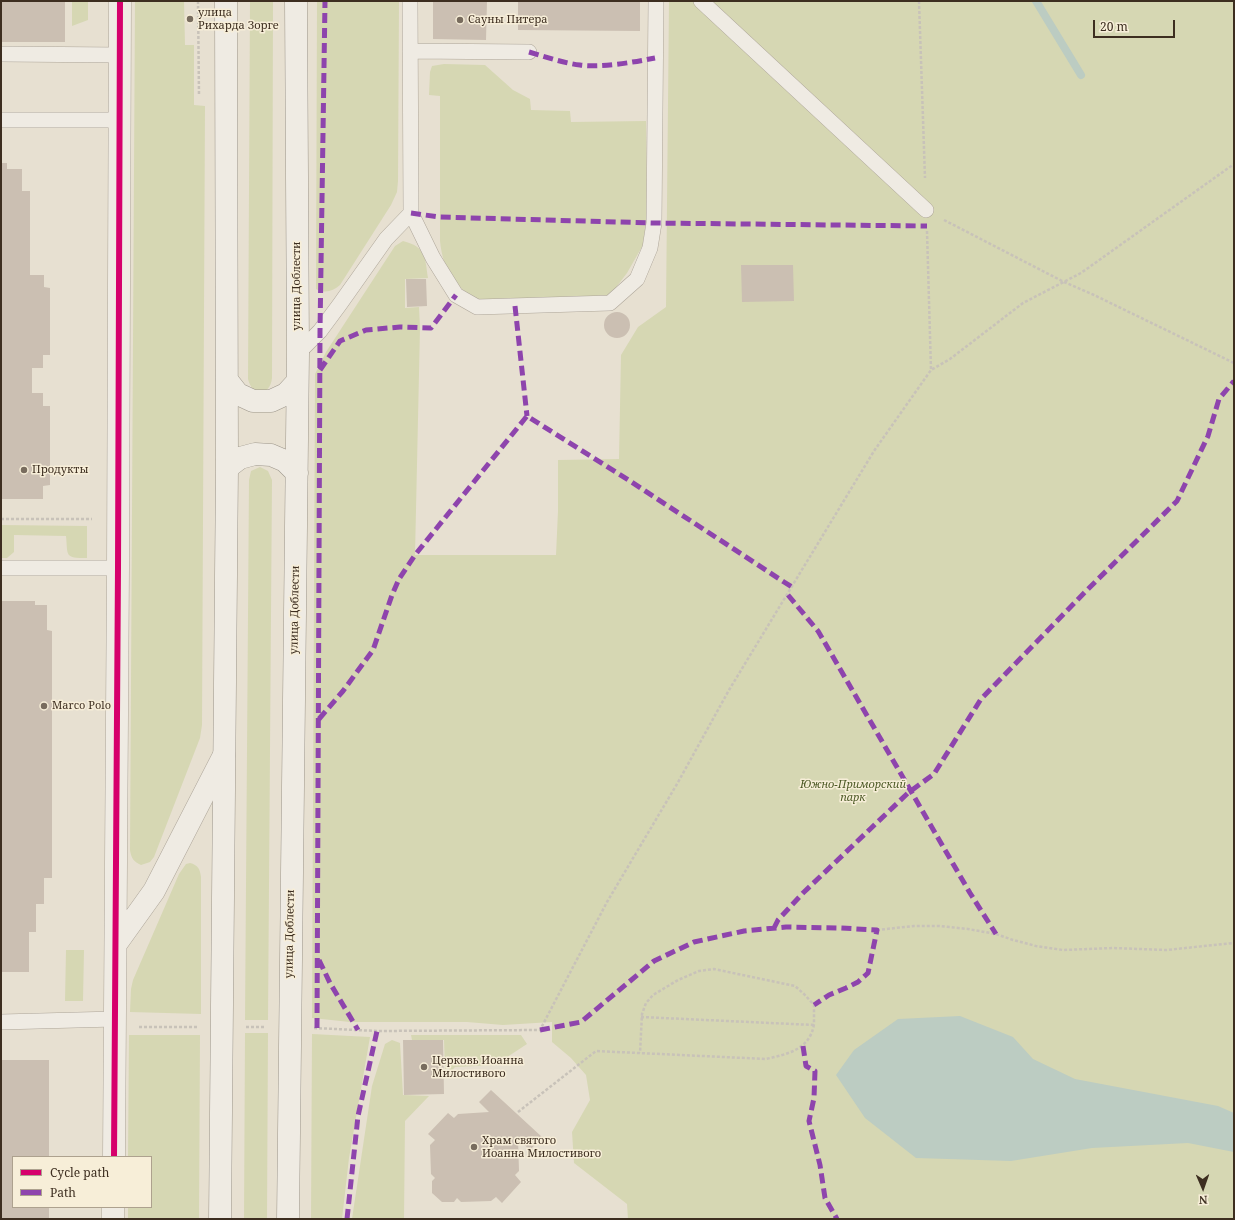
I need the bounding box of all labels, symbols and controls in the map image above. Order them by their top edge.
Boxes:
place label: улица Рихарда Зорге [198,6,279,32]
scale bar [1095,12,1177,38]
place label: Сауны Питера [468,13,548,27]
marker: улица Рихарда Зорге [185,14,195,24]
marker: Сауны Питера [455,15,465,25]
text: 20 m [1100,18,1128,35]
street label: улица Доблести [290,241,304,331]
place label: Продукты [32,463,88,477]
marker: Продукты [19,465,29,475]
street label: улица Доблести [288,565,302,655]
place label: Marco Polo [52,699,111,713]
marker: Marco Polo [39,701,49,711]
park label: Южно-Приморский парк [800,778,906,804]
street label: улица Доблести [283,889,297,979]
place label: Церковь Иоанна Милостивого [432,1054,524,1080]
marker: Церковь Иоанна Милостивого [419,1062,429,1072]
place label: Храм святого Иоанна Милостивого [482,1134,601,1160]
marker: Храм святого Иоанна Милостивого [469,1142,479,1152]
legend [12,1156,152,1208]
text: Cycle path [50,1164,109,1181]
north arrow [1183,1168,1223,1208]
text: Path [50,1184,76,1201]
text: N [1199,1193,1208,1208]

